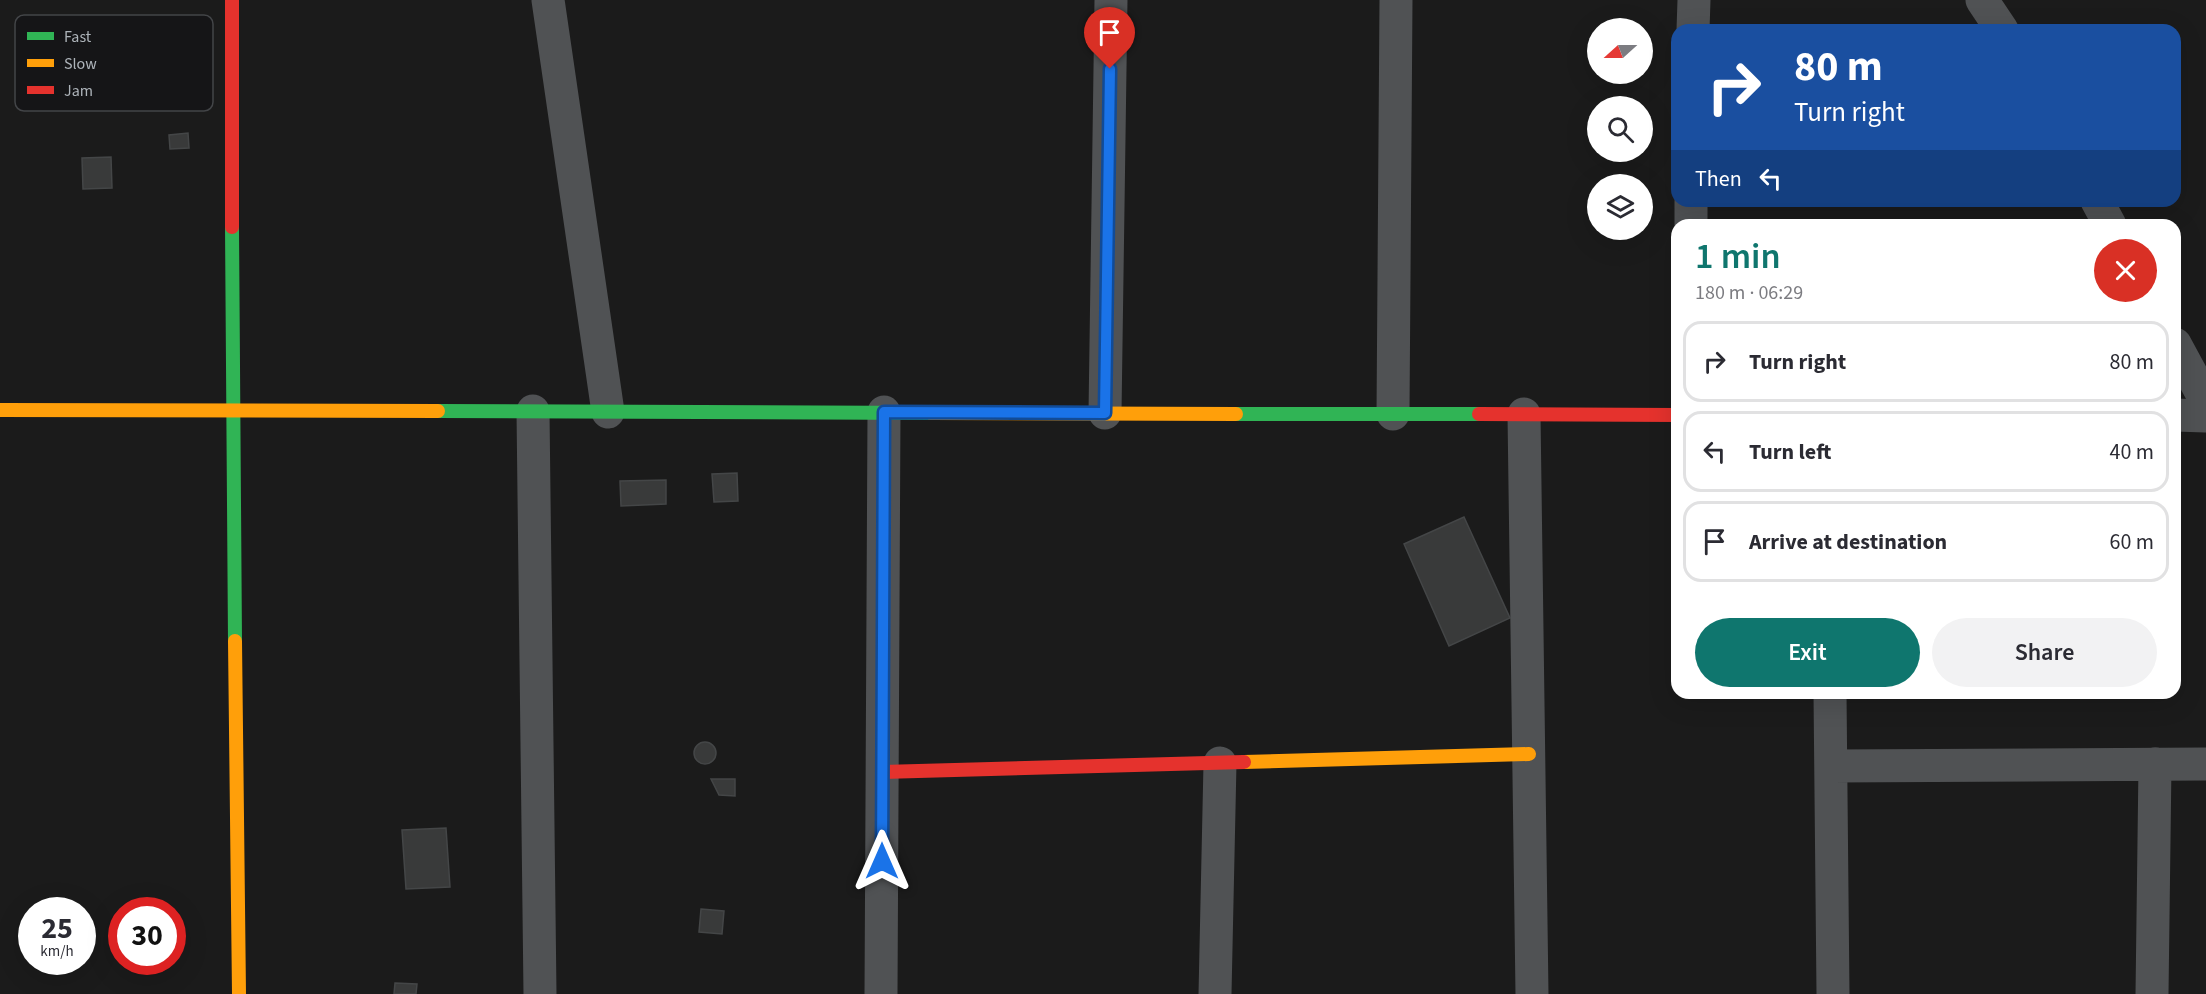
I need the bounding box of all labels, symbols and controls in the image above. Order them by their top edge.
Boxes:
pin [1084,7,1135,69]
legend [15,15,213,111]
icon: arrive [1093,16,1126,49]
north arrow [1587,18,1653,84]
map controls [1587,18,1653,240]
text: Fast [64,26,92,48]
text: 80 m [1794,37,1883,97]
icon: right [1695,48,1773,126]
text: Slow [64,53,97,75]
text: Jam [64,80,93,102]
text: Turn right [1794,93,1905,132]
button: search [1587,96,1653,162]
icon: left [1754,162,1787,195]
text: Then [1695,163,1742,195]
button: layers [1587,174,1653,240]
text: 1 min [1695,231,1781,282]
button: close [2094,239,2157,302]
text: 180 m · 06:29 [1695,279,1803,307]
icon: right [1698,345,1731,378]
text: Turn right [1749,346,1846,378]
text: 80 m [2109,346,2154,378]
icon: left [1698,435,1731,468]
text: Turn left [1749,436,1831,468]
text: 40 m [2109,436,2154,468]
icon: arrive [1698,525,1731,558]
text: Arrive at destination [1749,526,1947,558]
text: 60 m [2109,526,2154,558]
button: Exit [1695,618,1920,687]
button: Share [1932,618,2157,687]
position arrow [850,829,914,893]
speed limit sign: 30 [108,897,186,975]
text: 25 [41,907,73,950]
text: km/h [40,941,74,962]

